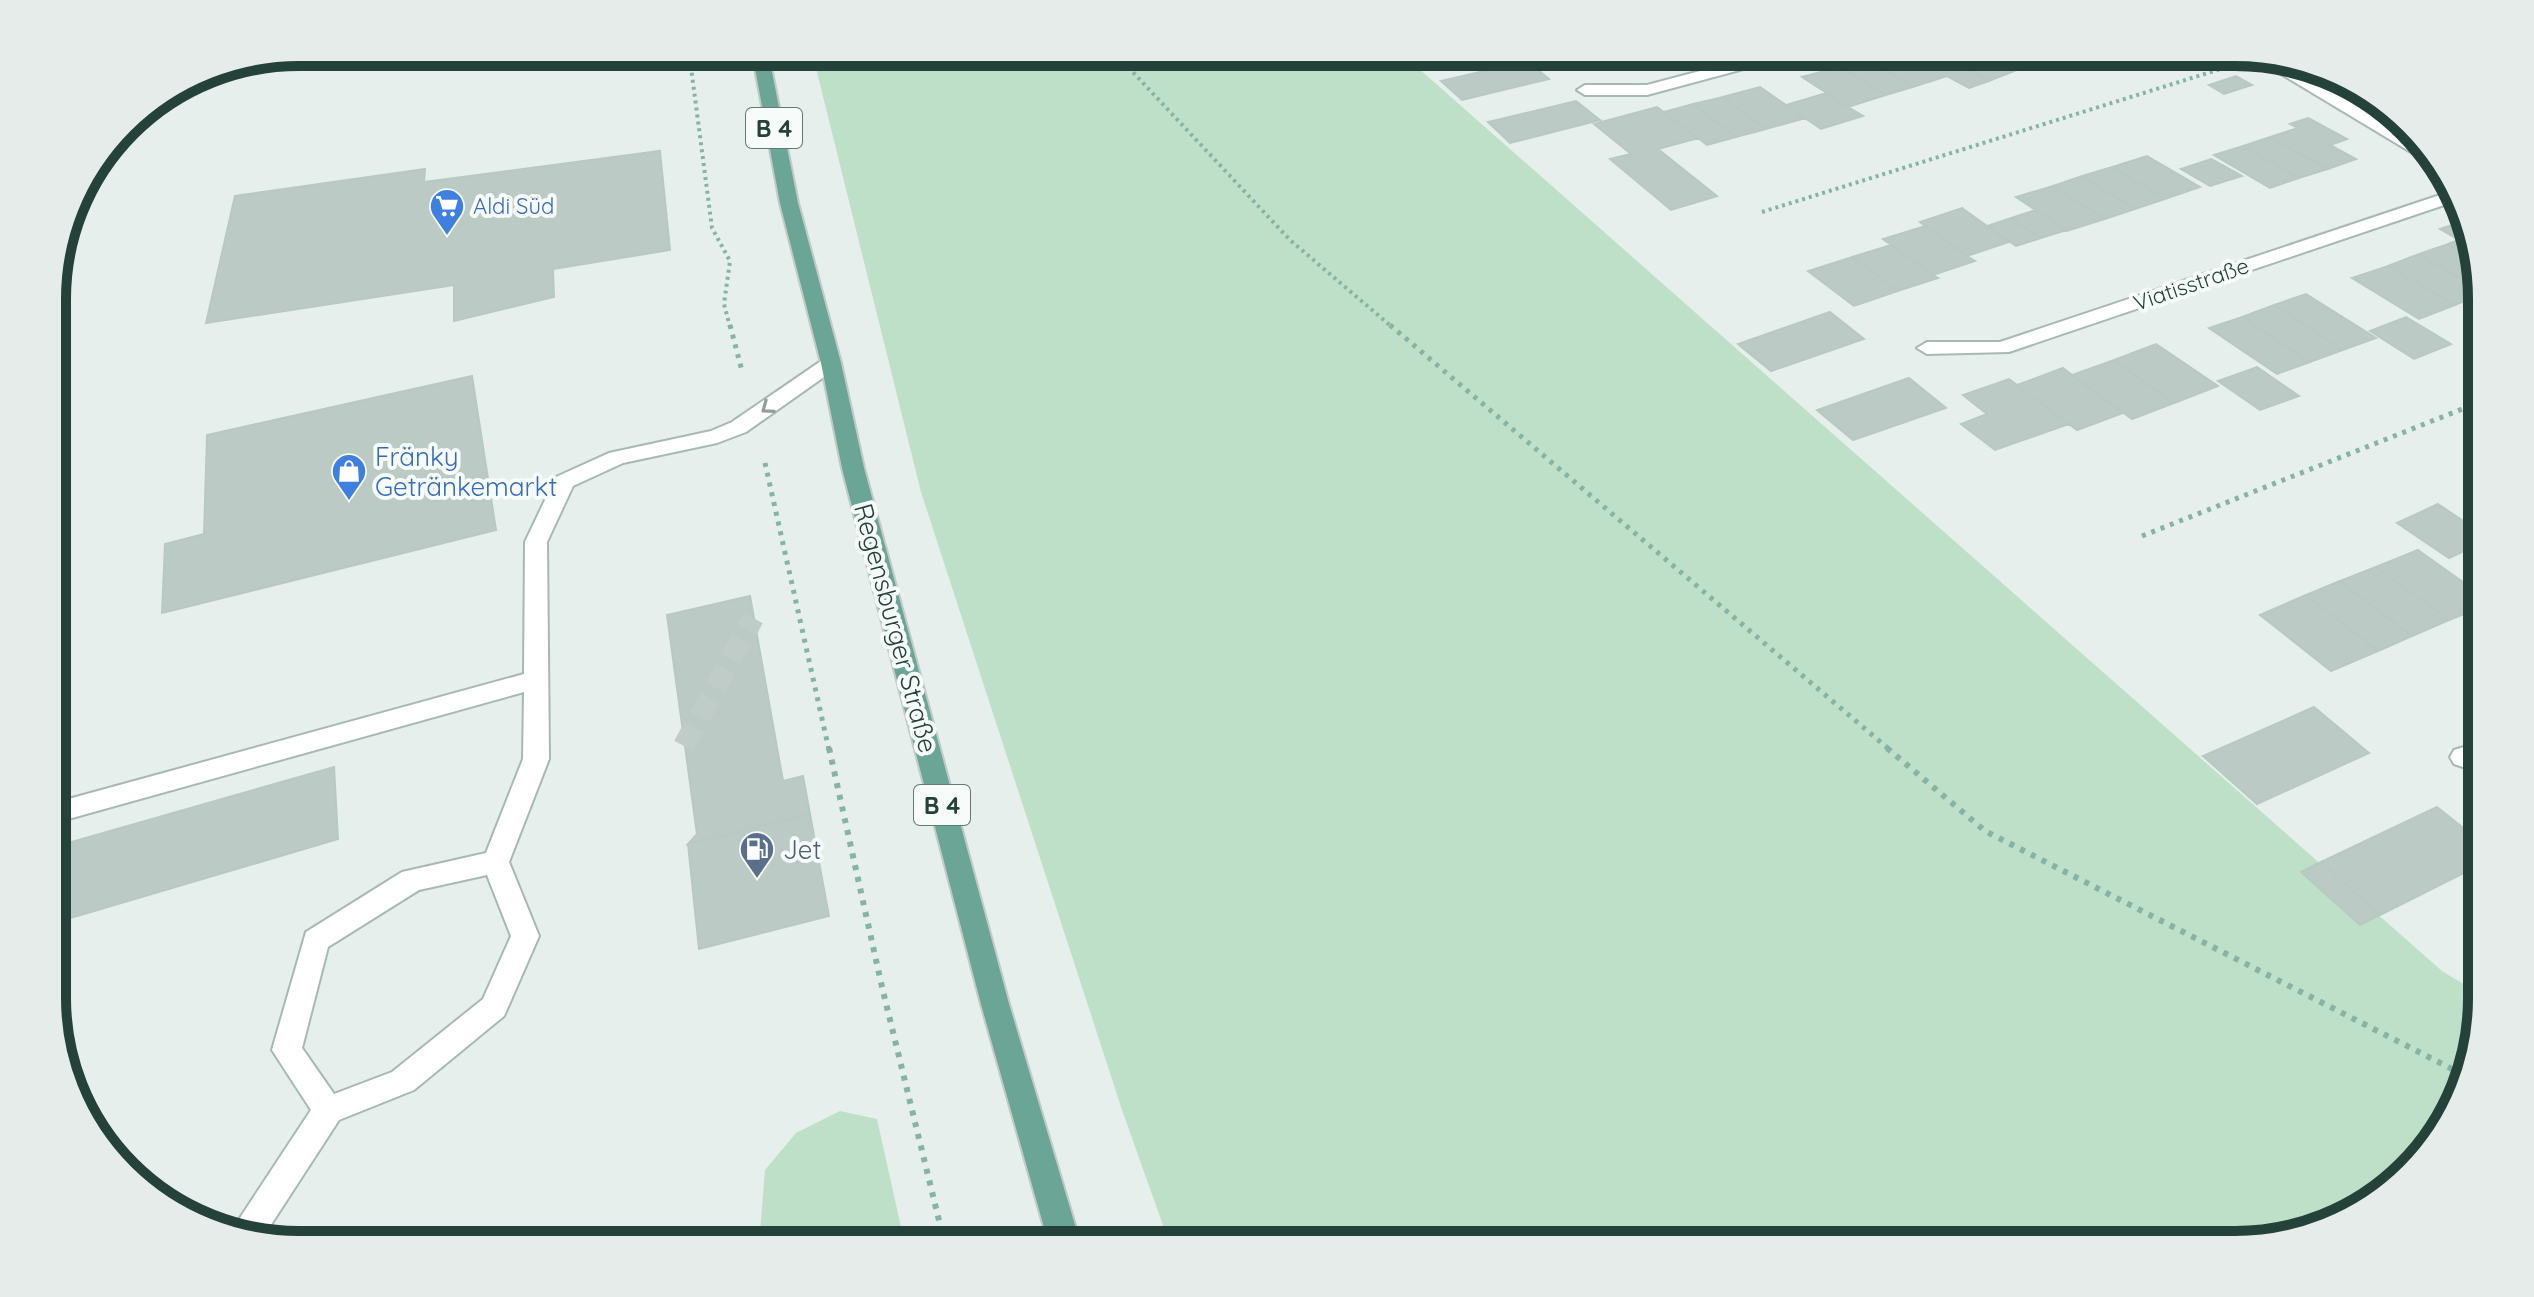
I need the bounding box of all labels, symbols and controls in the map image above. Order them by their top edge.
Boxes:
road number: B 4 [746,108,802,148]
supermarket icon: Aldi Süd [428,187,466,237]
place label: Aldi Süd [473,192,554,220]
street label: Viatisstraße [2130,251,2252,317]
one-way arrow [762,398,776,413]
place label: Fränky Getränkemarkt [375,440,557,503]
shop icon: Fränky Getränkemarkt [330,452,368,502]
street label: Regensburger Straße [847,500,945,756]
road number: B 4 [914,785,970,825]
fuel station icon: Jet [738,830,776,880]
place label: Jet [783,833,821,866]

